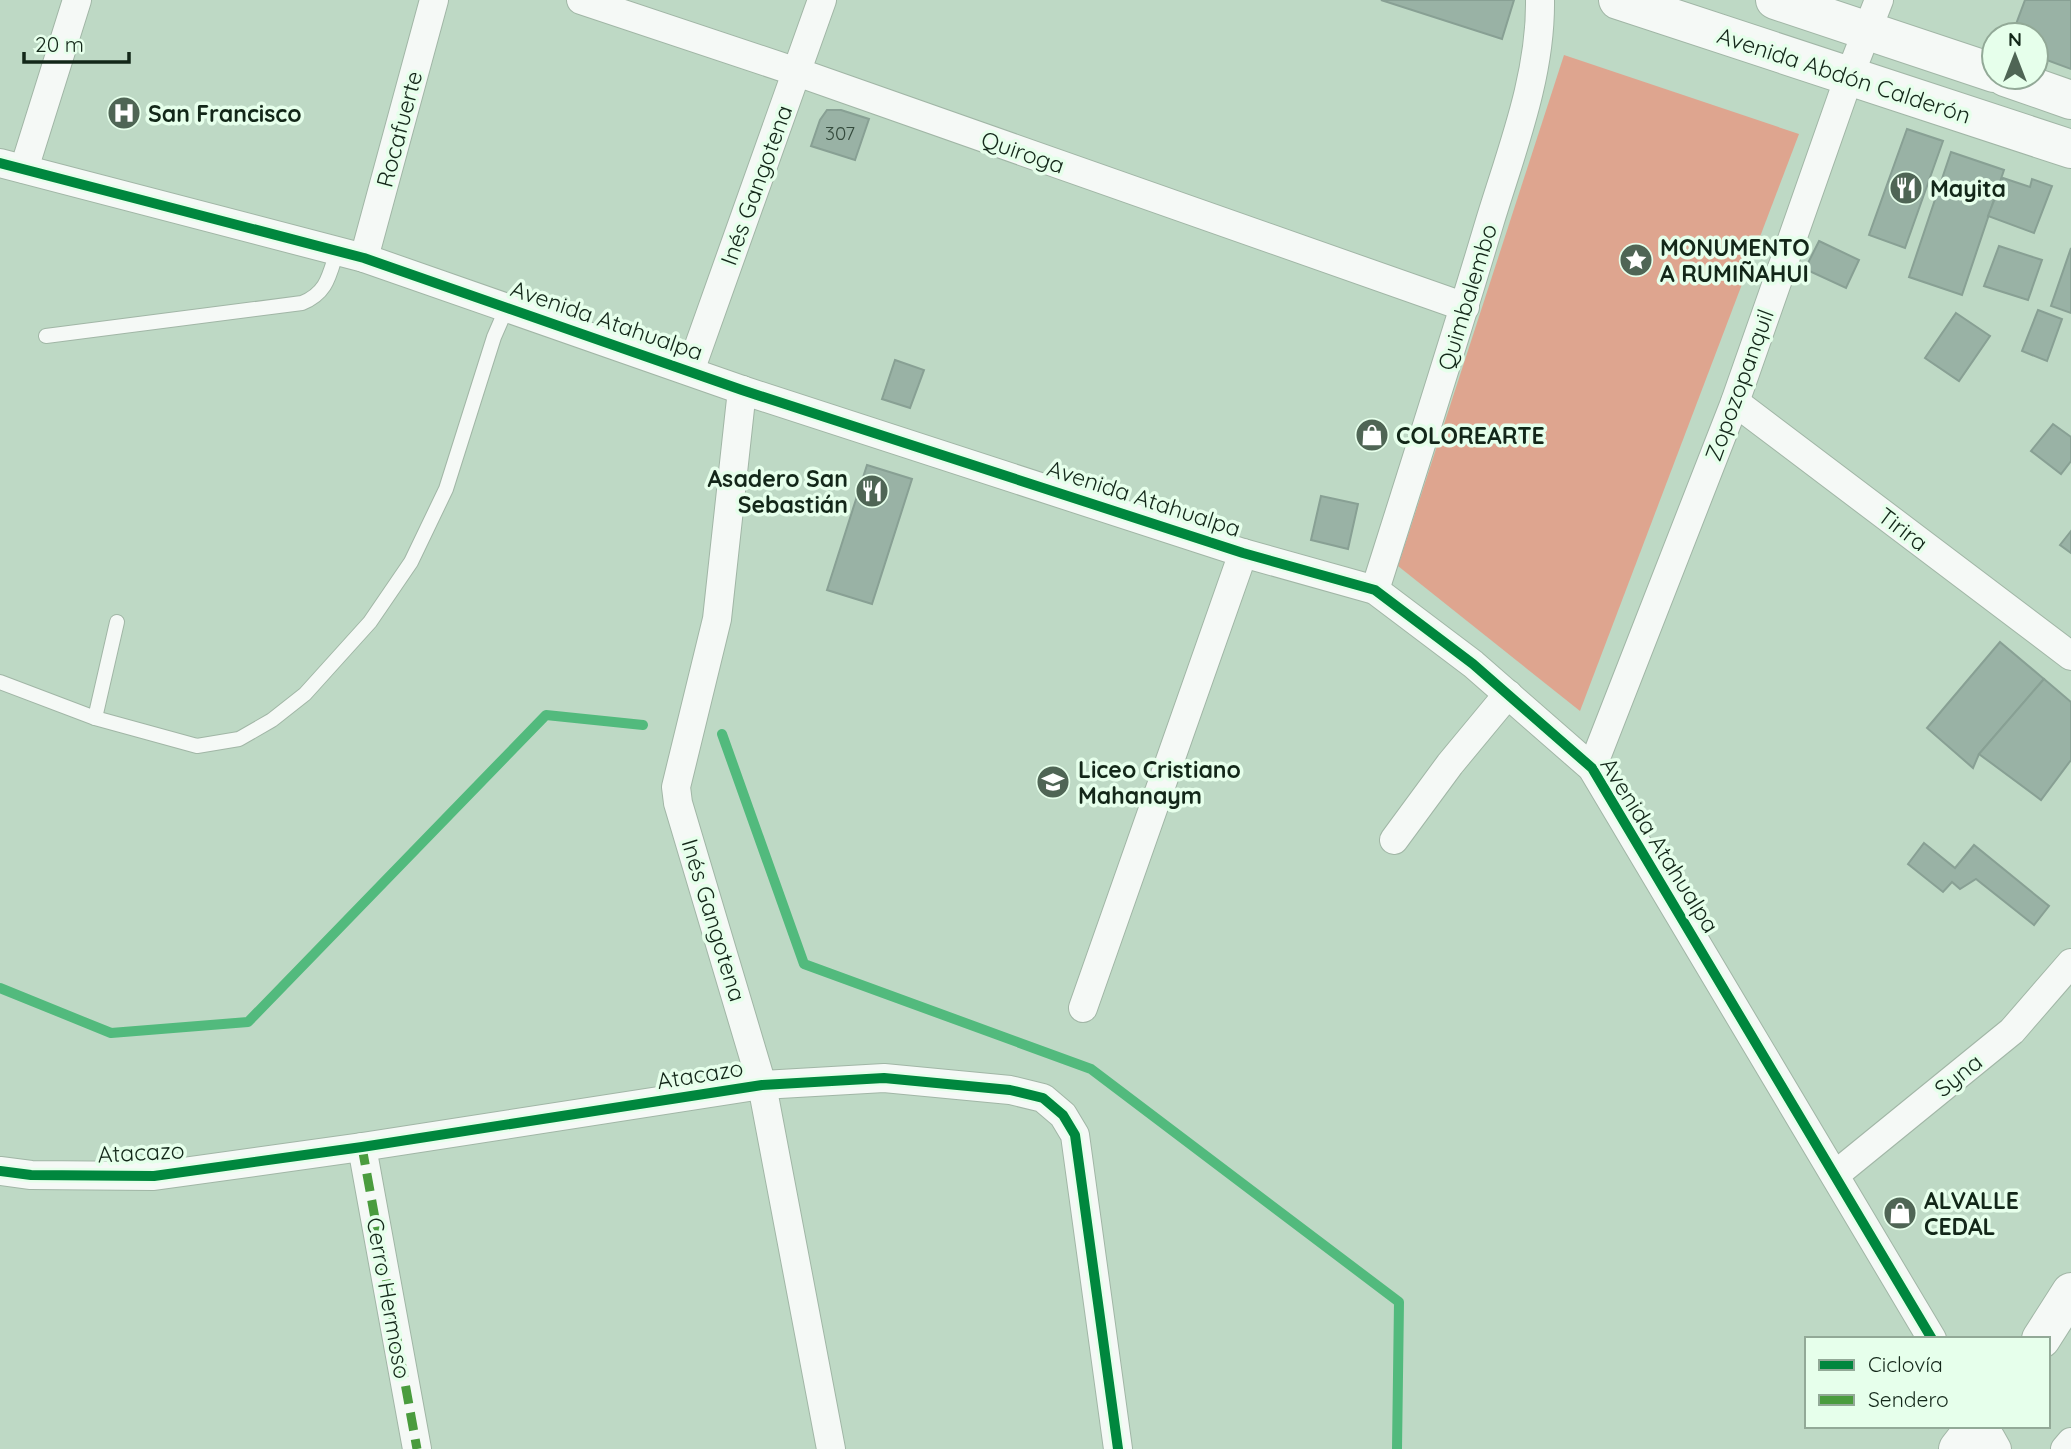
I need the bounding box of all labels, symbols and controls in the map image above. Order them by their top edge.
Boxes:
street label: Avenida Abdón Calderón [1714,20,1974,130]
scale bar [24,21,130,65]
north arrow [1980,21,2050,91]
text: N [2008,27,2022,51]
text: 20 m [35,31,84,57]
street label: Rocafuerte [370,68,428,190]
hospital icon: San Francisco [105,94,143,132]
place label: San Francisco [148,99,302,128]
street label: Inés Gangotena [714,101,798,269]
house number: 307 [825,121,855,145]
street label: Quiroga [978,124,1068,180]
restaurant icon: Mayita [1887,169,1925,207]
place label: Mayita [1930,174,2006,203]
street label: Quimbalembo [1431,220,1503,374]
place label: MONUMENTO A RUMIÑAHUI [1660,233,1810,288]
place icon: MONUMENTO A RUMIÑAHUI [1617,241,1655,279]
street label: Avenida Atahualpa [507,274,707,366]
street label: Zopozopanquil [1698,305,1780,465]
shop icon: COLOREARTE [1353,416,1391,454]
place label: COLOREARTE [1396,421,1545,450]
street label: Avenida Atahualpa [1044,453,1244,543]
place label: Asadero San Sebastián [707,464,848,519]
restaurant icon: Asadero San Sebastián [853,472,891,510]
street label: Tirira [1872,501,1934,557]
street label: Avenida Atahualpa [1594,752,1726,938]
place label: Liceo Cristiano Mahanaym [1078,755,1241,810]
school or university icon: Liceo Cristiano Mahanaym [1034,763,1072,801]
street label: Inés Gangotena [676,835,752,1005]
street label: Syna [1928,1047,1988,1103]
street label: Atacazo [655,1053,745,1095]
street label: Atacazo [97,1135,185,1169]
place label: ALVALLE CEDAL [1924,1186,2019,1241]
shop icon: ALVALLE CEDAL [1881,1194,1919,1232]
street label: Cerro Hermoso [361,1215,417,1381]
legend [1805,1337,2050,1428]
text: Ciclovía [1868,1351,1943,1377]
text: Sendero [1868,1386,1949,1412]

